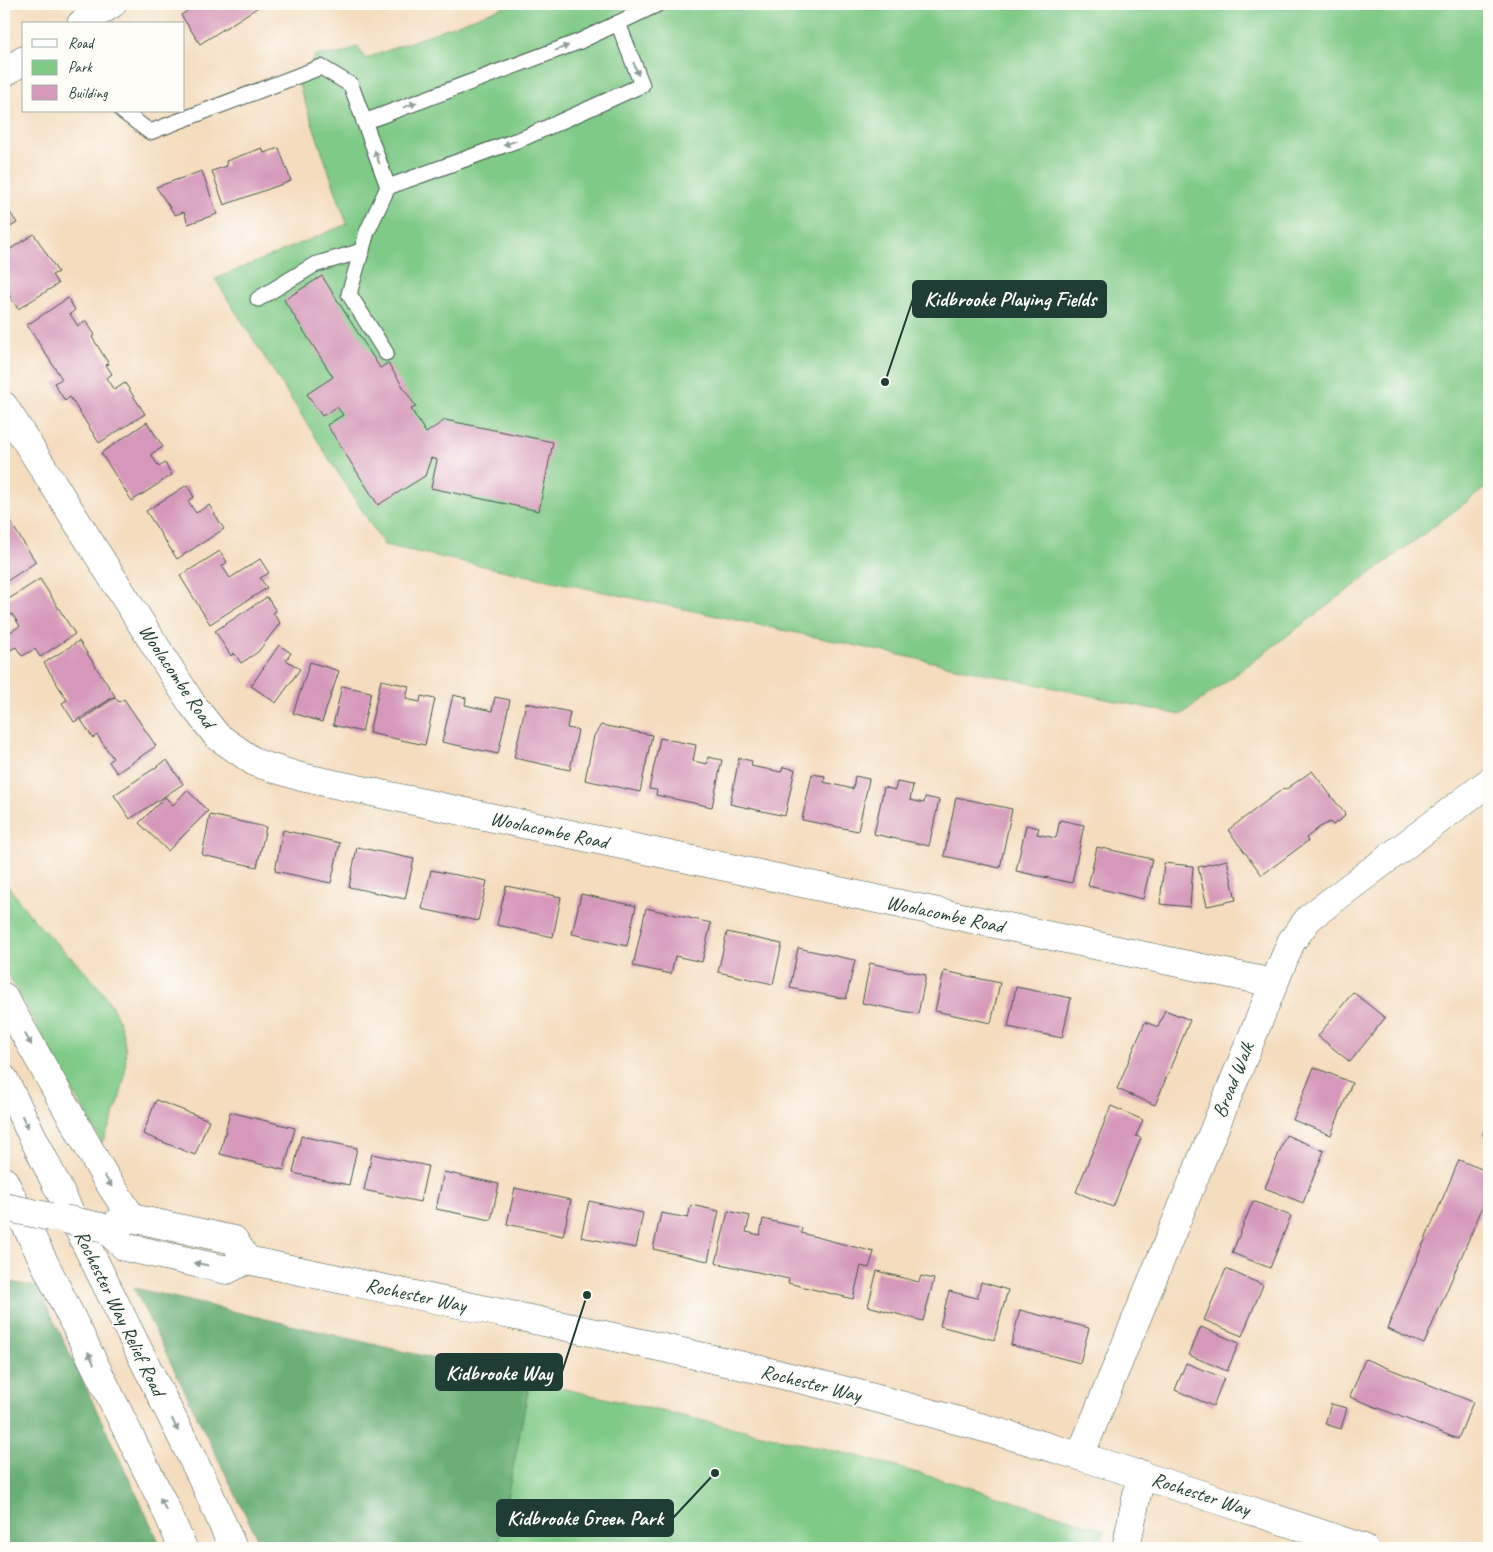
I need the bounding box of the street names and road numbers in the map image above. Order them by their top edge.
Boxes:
street label: Woolacombe Road [133,619,223,735]
street label: Woolacombe Road [488,805,613,855]
street label: Woolacombe Road [884,889,1009,939]
street label: Broad Walk [1207,1037,1260,1121]
street label: Rochester Way Relief Road [69,1226,172,1403]
street label: Rochester Way [363,1272,471,1318]
street label: Rochester Way [758,1359,866,1408]
street label: Rochester Way [1149,1466,1256,1522]

